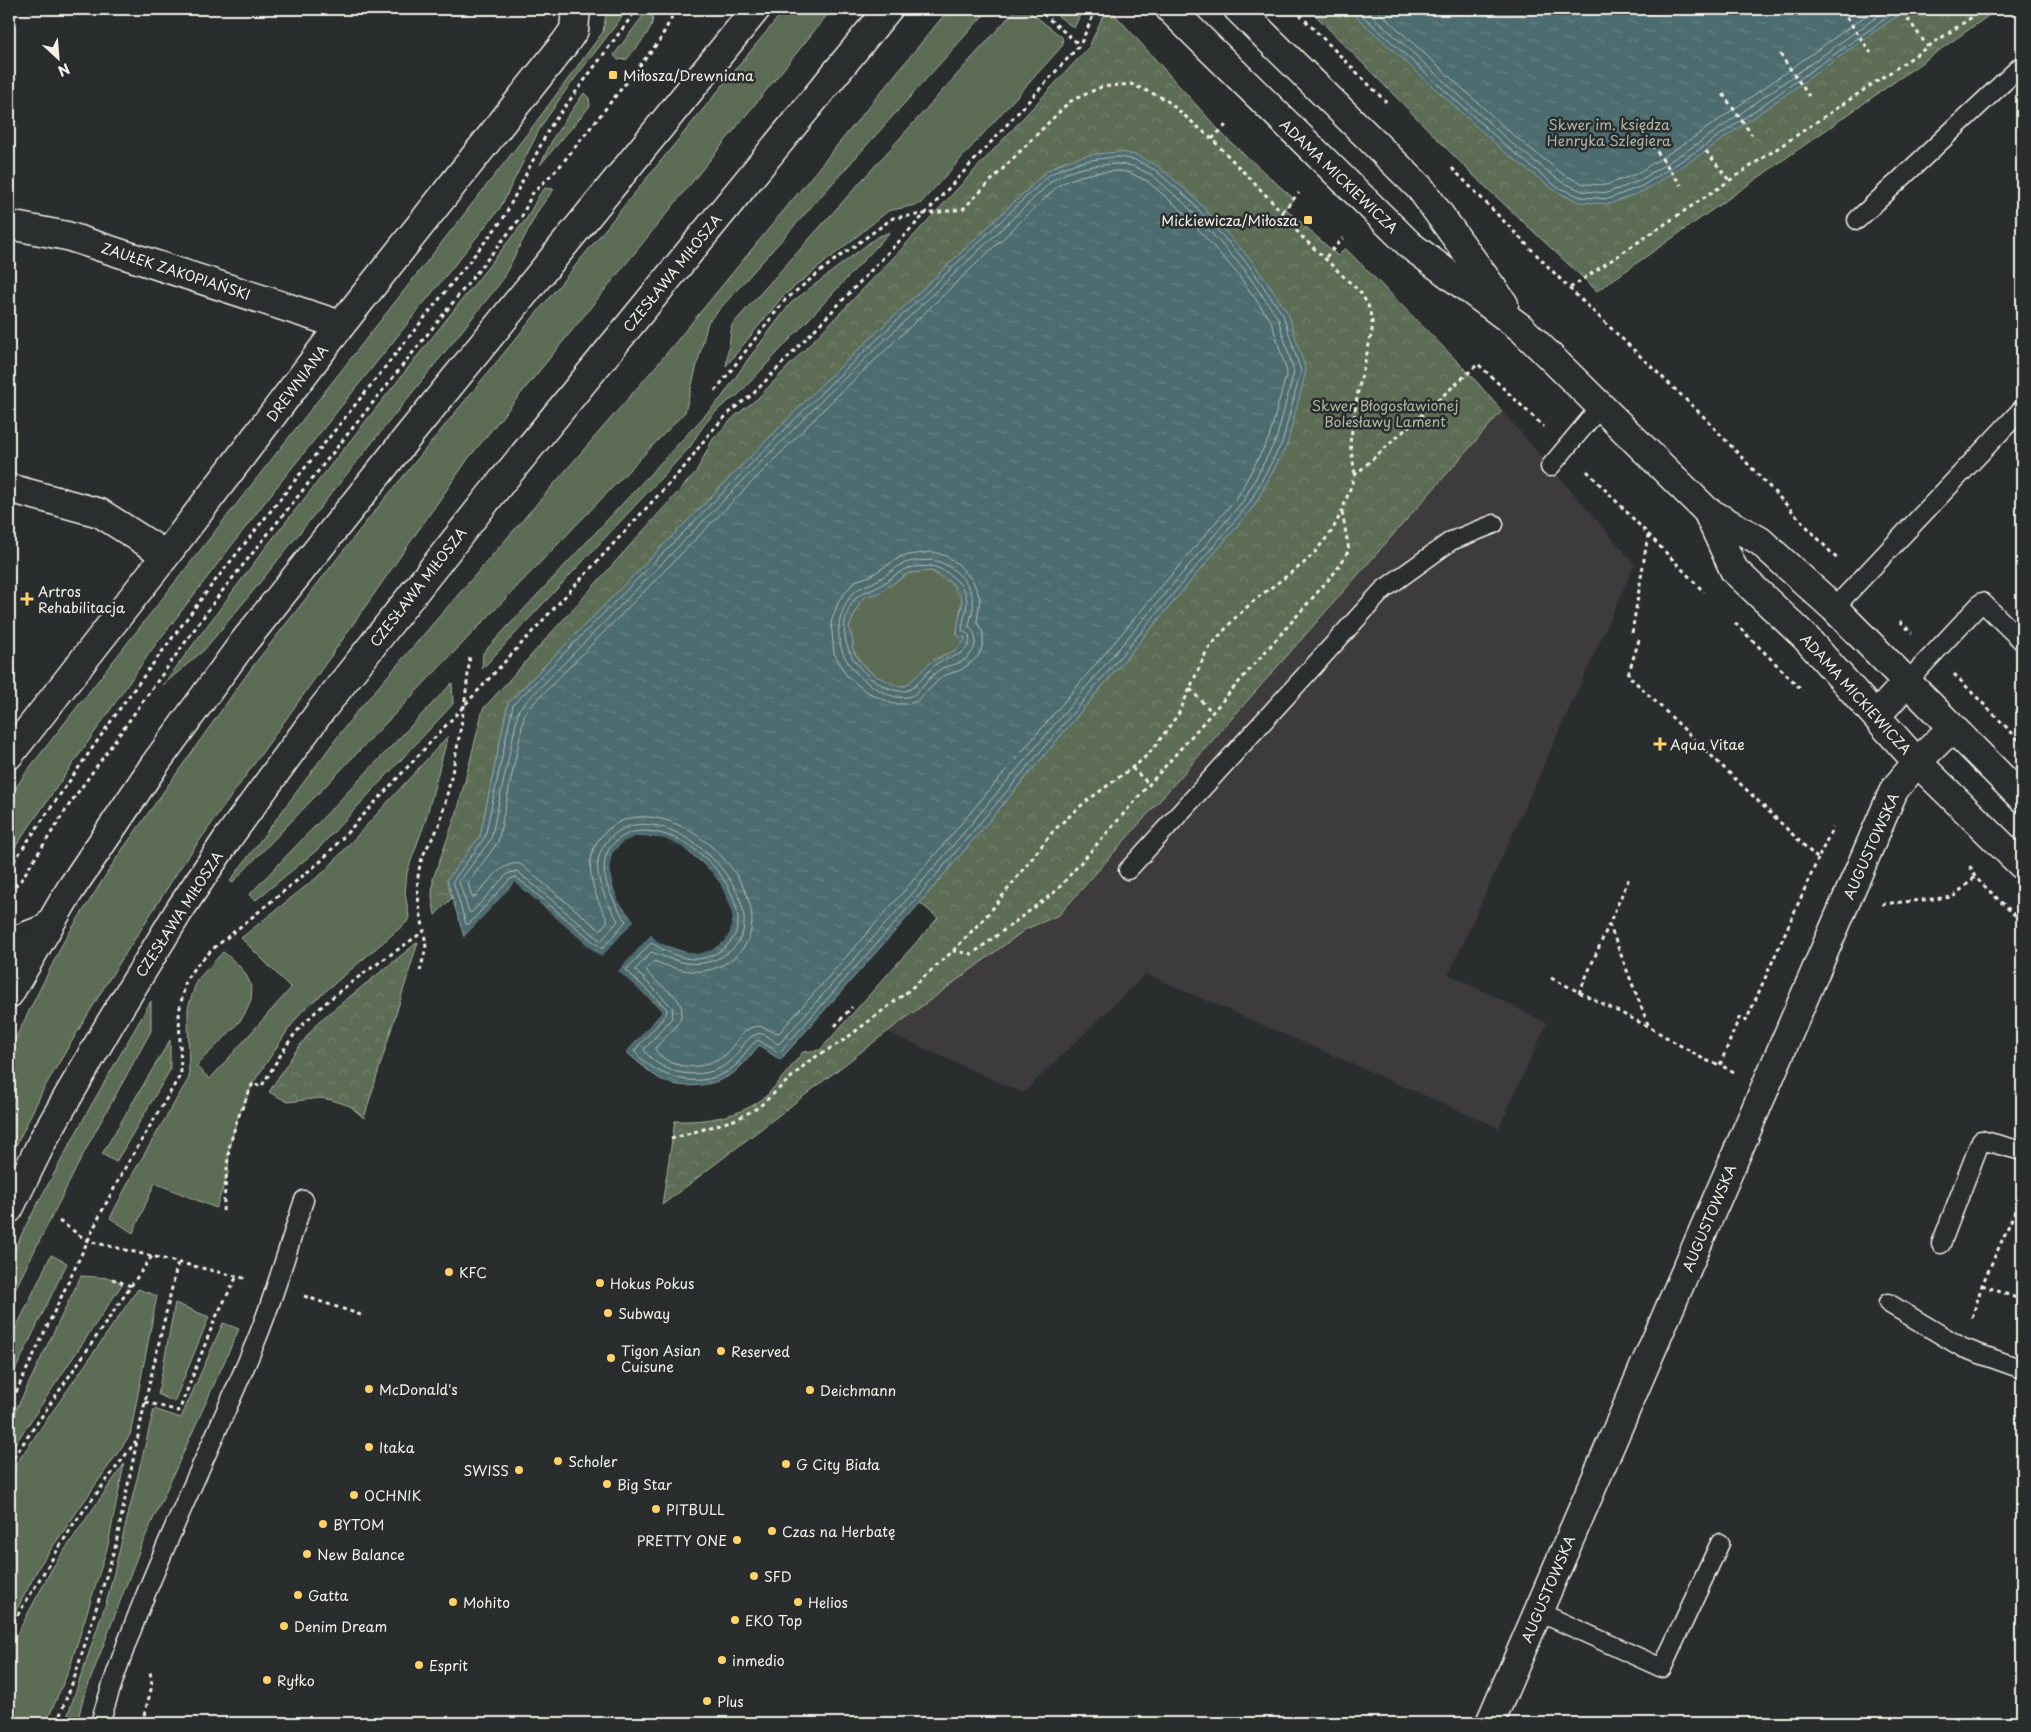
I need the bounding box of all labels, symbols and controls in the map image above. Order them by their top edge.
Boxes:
north arrow [32,32,82,82]
text: N [54,58,74,82]
place label: Miłosza/Drewniana [623,65,754,86]
marker: Miłosza/Drewniana [607,69,619,81]
street label: ADAMA MICKIEWICZA [1275,114,1403,238]
park label: Skwer im. księdza Henryka Szlegiera [1547,114,1672,151]
street label: CZESŁAWA MIŁOSZA [618,209,726,336]
place label: Mickiewicza/Miłosza [1161,210,1298,231]
marker: Mickiewicza/Miłosza [1302,214,1314,226]
street label: ZAUŁEK ZAKOPIAŃSKI [99,237,253,305]
street label: DREWNIANA [261,340,333,426]
park label: Skwer Błogosławionej Bolesławy Lament [1311,395,1459,432]
street label: CZESŁAWA MIŁOSZA [365,523,472,651]
place label: Artros Rehabilitacja [38,581,126,618]
marker: Artros Rehabilitacja [20,592,34,606]
street label: ADAMA MICKIEWICZA [1796,629,1916,759]
place label: Aqua Vitae [1670,734,1745,755]
marker: Aqua Vitae [1654,738,1666,750]
street label: AUGUSTOWSKA [1838,789,1904,903]
street label: CZESŁAWA MIŁOSZA [130,847,228,981]
street label: AUGUSTOWSKA [1677,1161,1741,1275]
place label: KFC [459,1262,487,1283]
marker: KFC [443,1266,455,1278]
place label: Hokus Pokus [610,1273,694,1294]
marker: Hokus Pokus [594,1277,606,1289]
place label: Subway [618,1303,670,1324]
marker: Subway [602,1307,614,1319]
place label: Tigon Asian Cuisune [621,1340,701,1377]
place label: Reserved [731,1341,790,1362]
marker: Reserved [715,1345,727,1357]
marker: Tigon Asian Cuisune [605,1352,617,1364]
place label: McDonald's [379,1379,458,1400]
place label: Deichmann [820,1380,896,1401]
marker: McDonald's [363,1383,375,1395]
marker: Deichmann [804,1384,816,1396]
place label: Itaka [379,1437,415,1458]
marker: Itaka [363,1441,375,1453]
place label: Scholer [568,1451,618,1472]
place label: G City Biała [796,1454,880,1475]
marker: Scholer [552,1455,564,1467]
marker: G City Biała [780,1458,792,1470]
place label: SWISS [463,1460,509,1481]
marker: SWISS [513,1464,525,1476]
place label: Big Star [617,1474,673,1495]
marker: Big Star [601,1478,613,1490]
place label: OCHNIK [364,1485,422,1506]
marker: OCHNIK [348,1489,360,1501]
place label: PITBULL [666,1499,725,1520]
marker: PITBULL [650,1503,662,1515]
place label: BYTOM [333,1514,384,1535]
marker: BYTOM [317,1518,329,1530]
place label: Czas na Herbatę [782,1521,895,1542]
marker: Czas na Herbatę [766,1525,778,1537]
place label: PRETTY ONE [637,1530,727,1551]
street label: AUGUSTOWSKA [1516,1532,1580,1646]
marker: PRETTY ONE [731,1534,743,1546]
place label: New Balance [317,1544,405,1565]
marker: New Balance [301,1548,313,1560]
place label: SFD [764,1566,792,1587]
marker: SFD [748,1570,760,1582]
place label: Gatta [308,1585,349,1606]
marker: Gatta [292,1589,304,1601]
place label: Mohito [463,1592,510,1613]
place label: Helios [808,1592,848,1613]
marker: Mohito [447,1596,459,1608]
marker: Helios [792,1596,804,1608]
place label: EKO Top [745,1610,802,1631]
marker: EKO Top [729,1614,741,1626]
place label: Denim Dream [294,1616,387,1637]
marker: Denim Dream [278,1620,290,1632]
place label: inmedio [732,1650,785,1671]
marker: inmedio [716,1654,728,1666]
place label: Esprit [429,1655,468,1676]
marker: Esprit [413,1659,425,1671]
place label: Ryłko [277,1670,315,1691]
marker: Ryłko [261,1674,273,1686]
place label: Plus [717,1691,744,1712]
marker: Plus [701,1695,713,1707]

